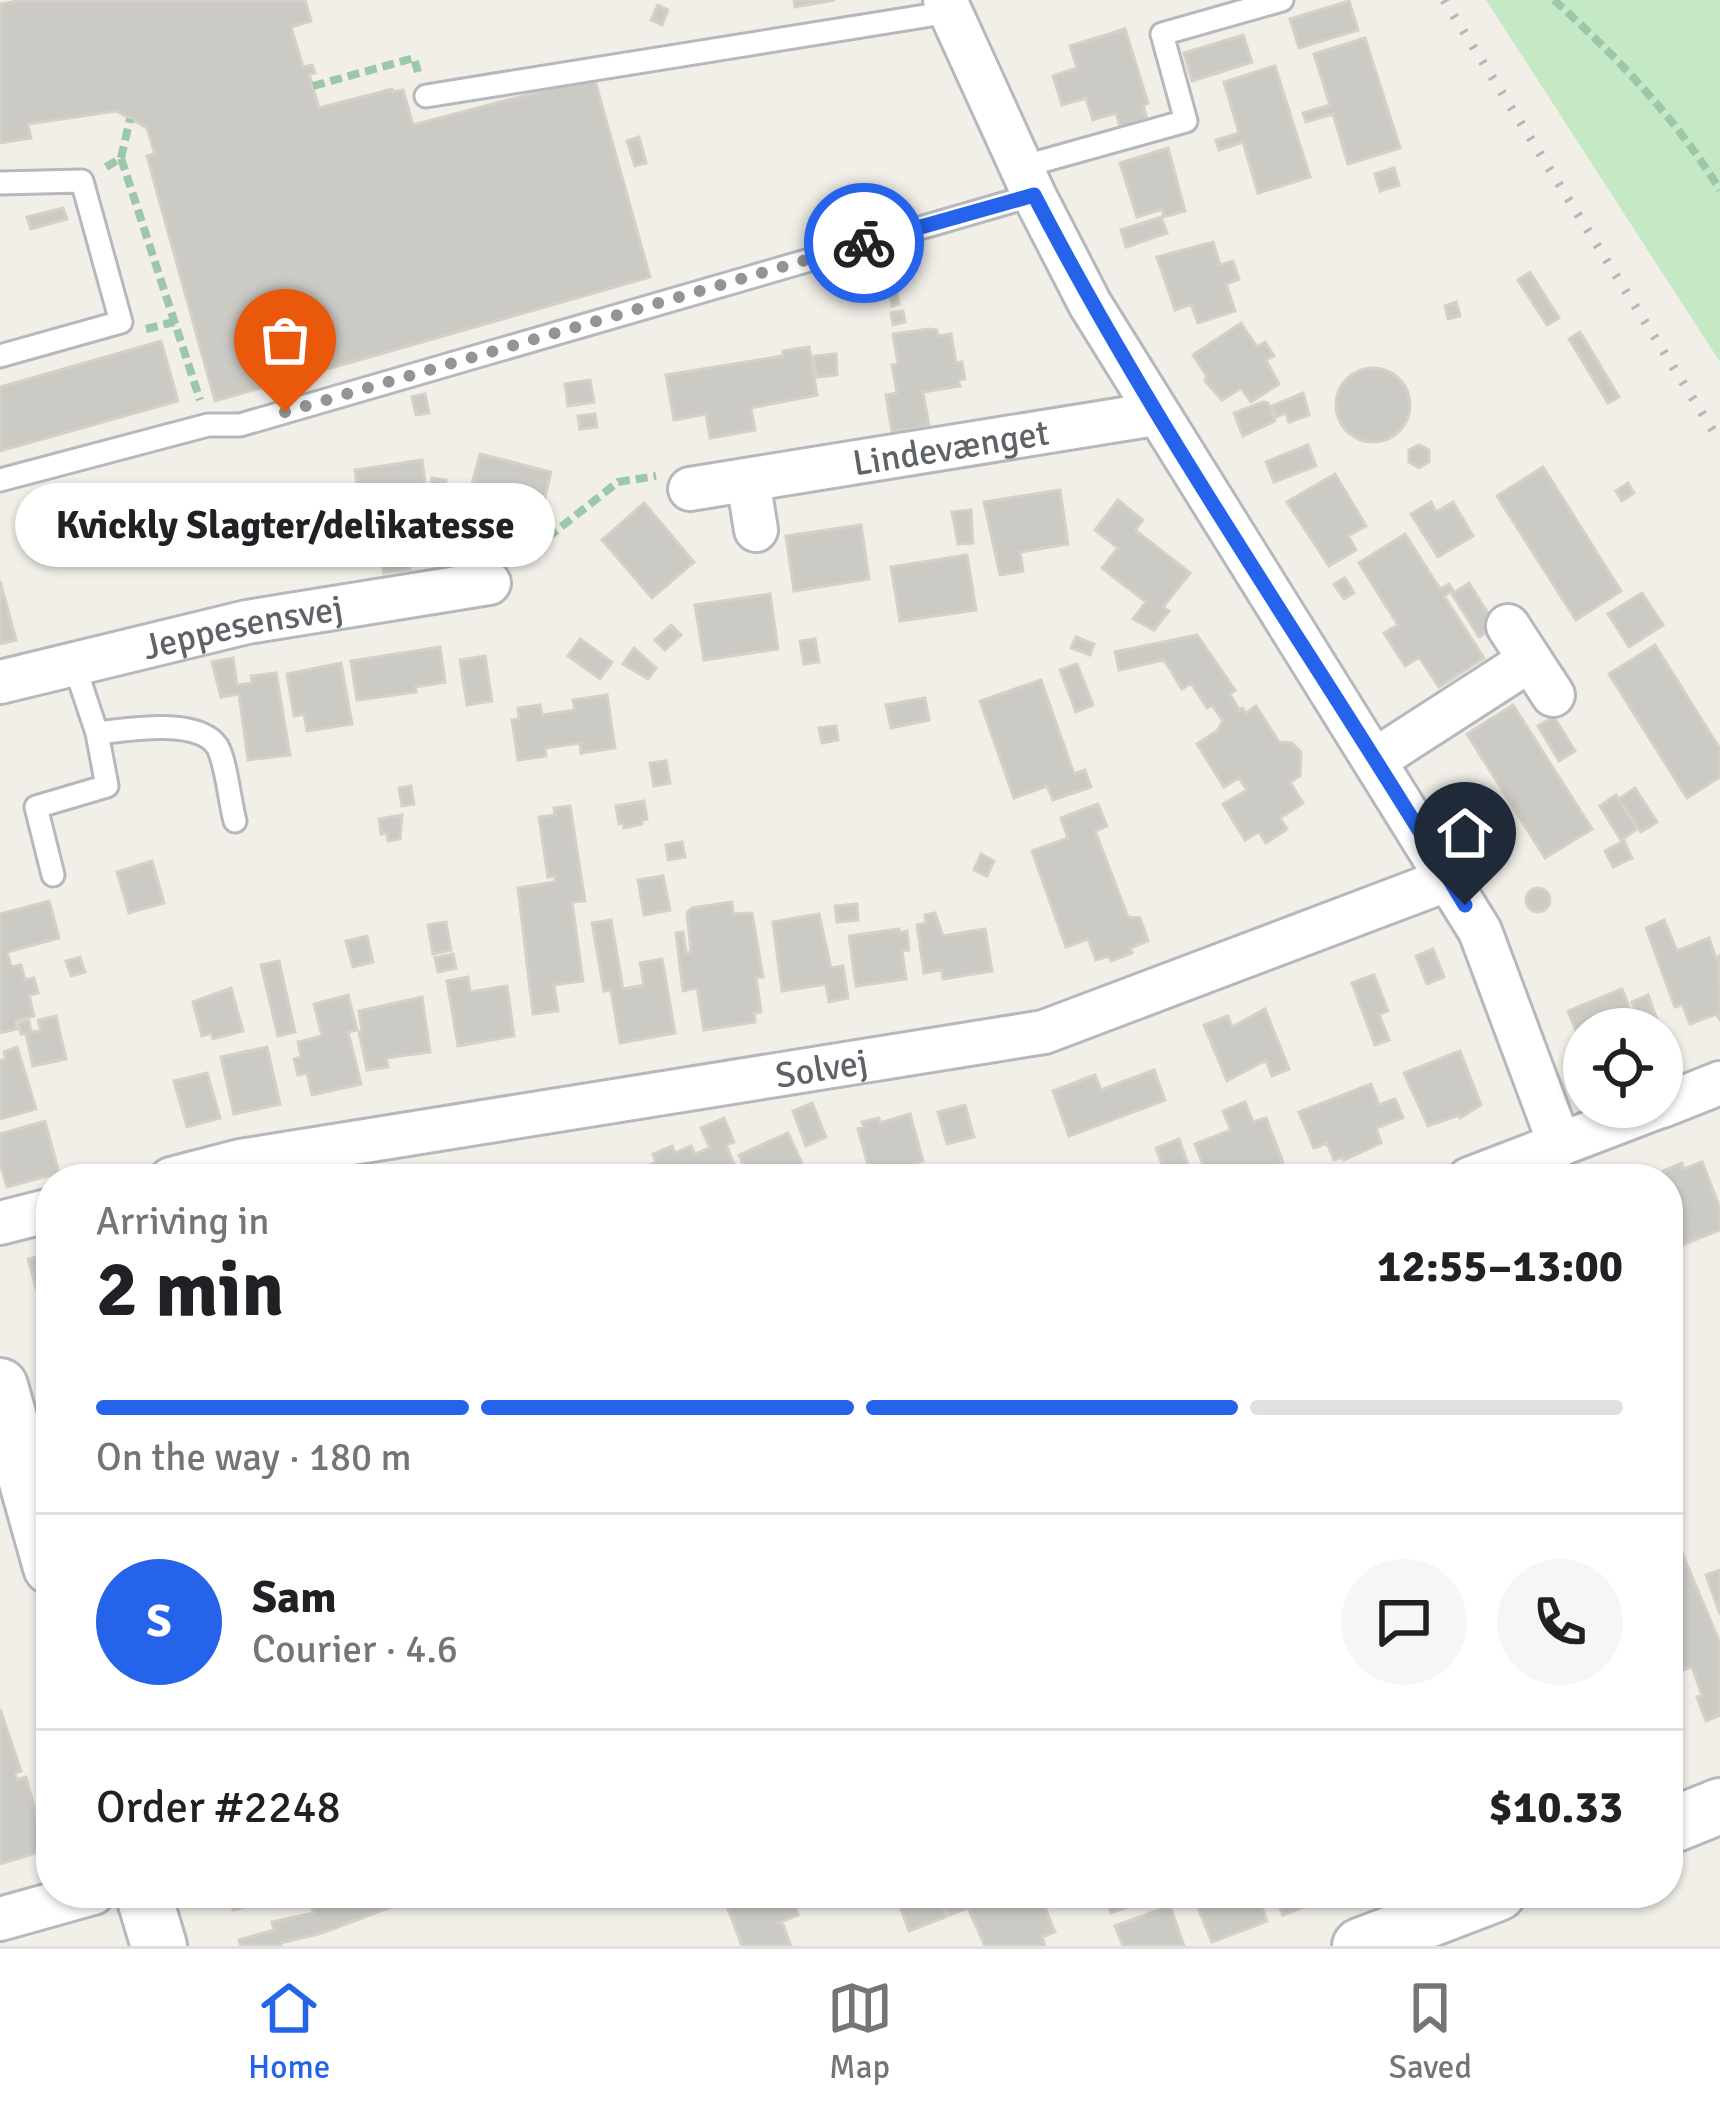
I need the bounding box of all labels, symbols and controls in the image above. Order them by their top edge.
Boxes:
courier [804,183,924,303]
icon: bike [831,210,897,276]
pin [234,289,336,412]
icon: bag [252,307,318,373]
street label: Lindevænget [850,410,1052,486]
callout: Kvickly Slagter/delikatesse [15,484,555,568]
text: Kvickly Slagter/delikatesse [55,501,515,549]
street label: Jeppesensvej [138,586,346,671]
pin [1414,782,1516,905]
icon: home [1432,800,1498,866]
map controls [1563,1008,1683,1128]
button: locate [1563,1008,1683,1128]
street label: Solvej [772,1040,871,1099]
text: Arriving in [96,1197,270,1245]
text: 12:55–13:00 [1377,1239,1623,1294]
text: 2 min [96,1242,284,1338]
text: On the way · 180 m [96,1433,412,1481]
button: chat [1341,1559,1467,1685]
button: phone [1497,1559,1623,1685]
text: Sam [252,1570,337,1625]
text: S [146,1594,172,1649]
text: Courier · 4.6 [252,1625,458,1673]
text: Order #2248 [96,1780,341,1835]
text: $10.33 [1489,1780,1623,1835]
tab: Home [248,1975,330,2088]
tab: Map [827,1975,893,2088]
tab: Saved [1389,1975,1472,2088]

